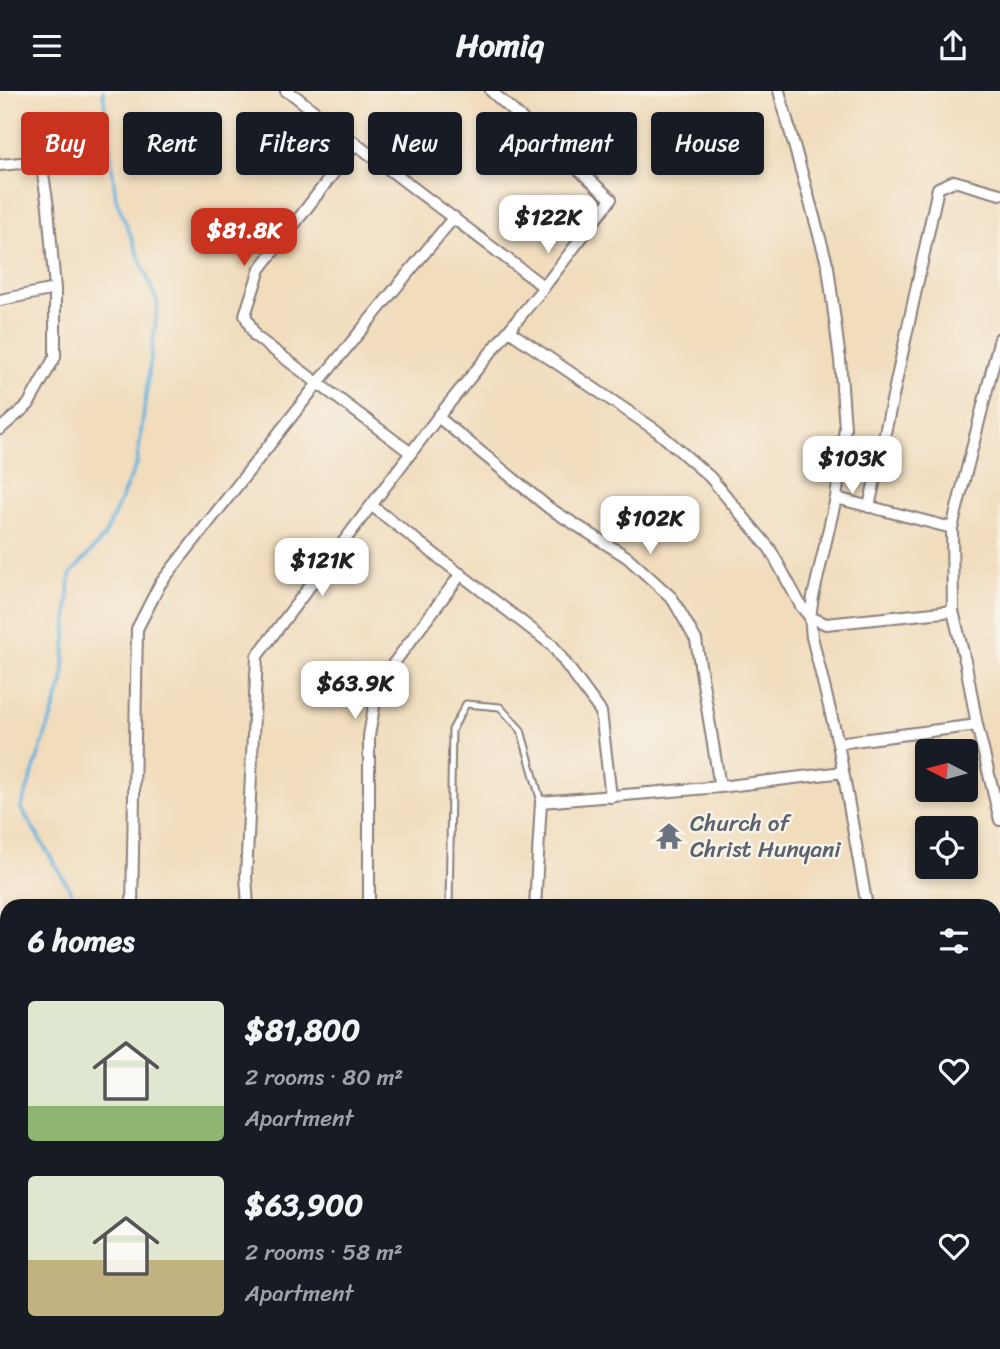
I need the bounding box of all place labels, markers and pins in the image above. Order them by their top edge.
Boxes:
pin: $122K [499,195,597,255]
pin: $81.8K [187,209,301,268]
pin: $103K [803,437,901,496]
pin: $102K [601,497,699,556]
pin: $121K [273,539,371,598]
pin: $63.9K [298,661,412,721]
place label: Church of Christ Hunyani [690,803,841,870]
temple icon: Church of Christ Hunyani [654,821,684,851]

